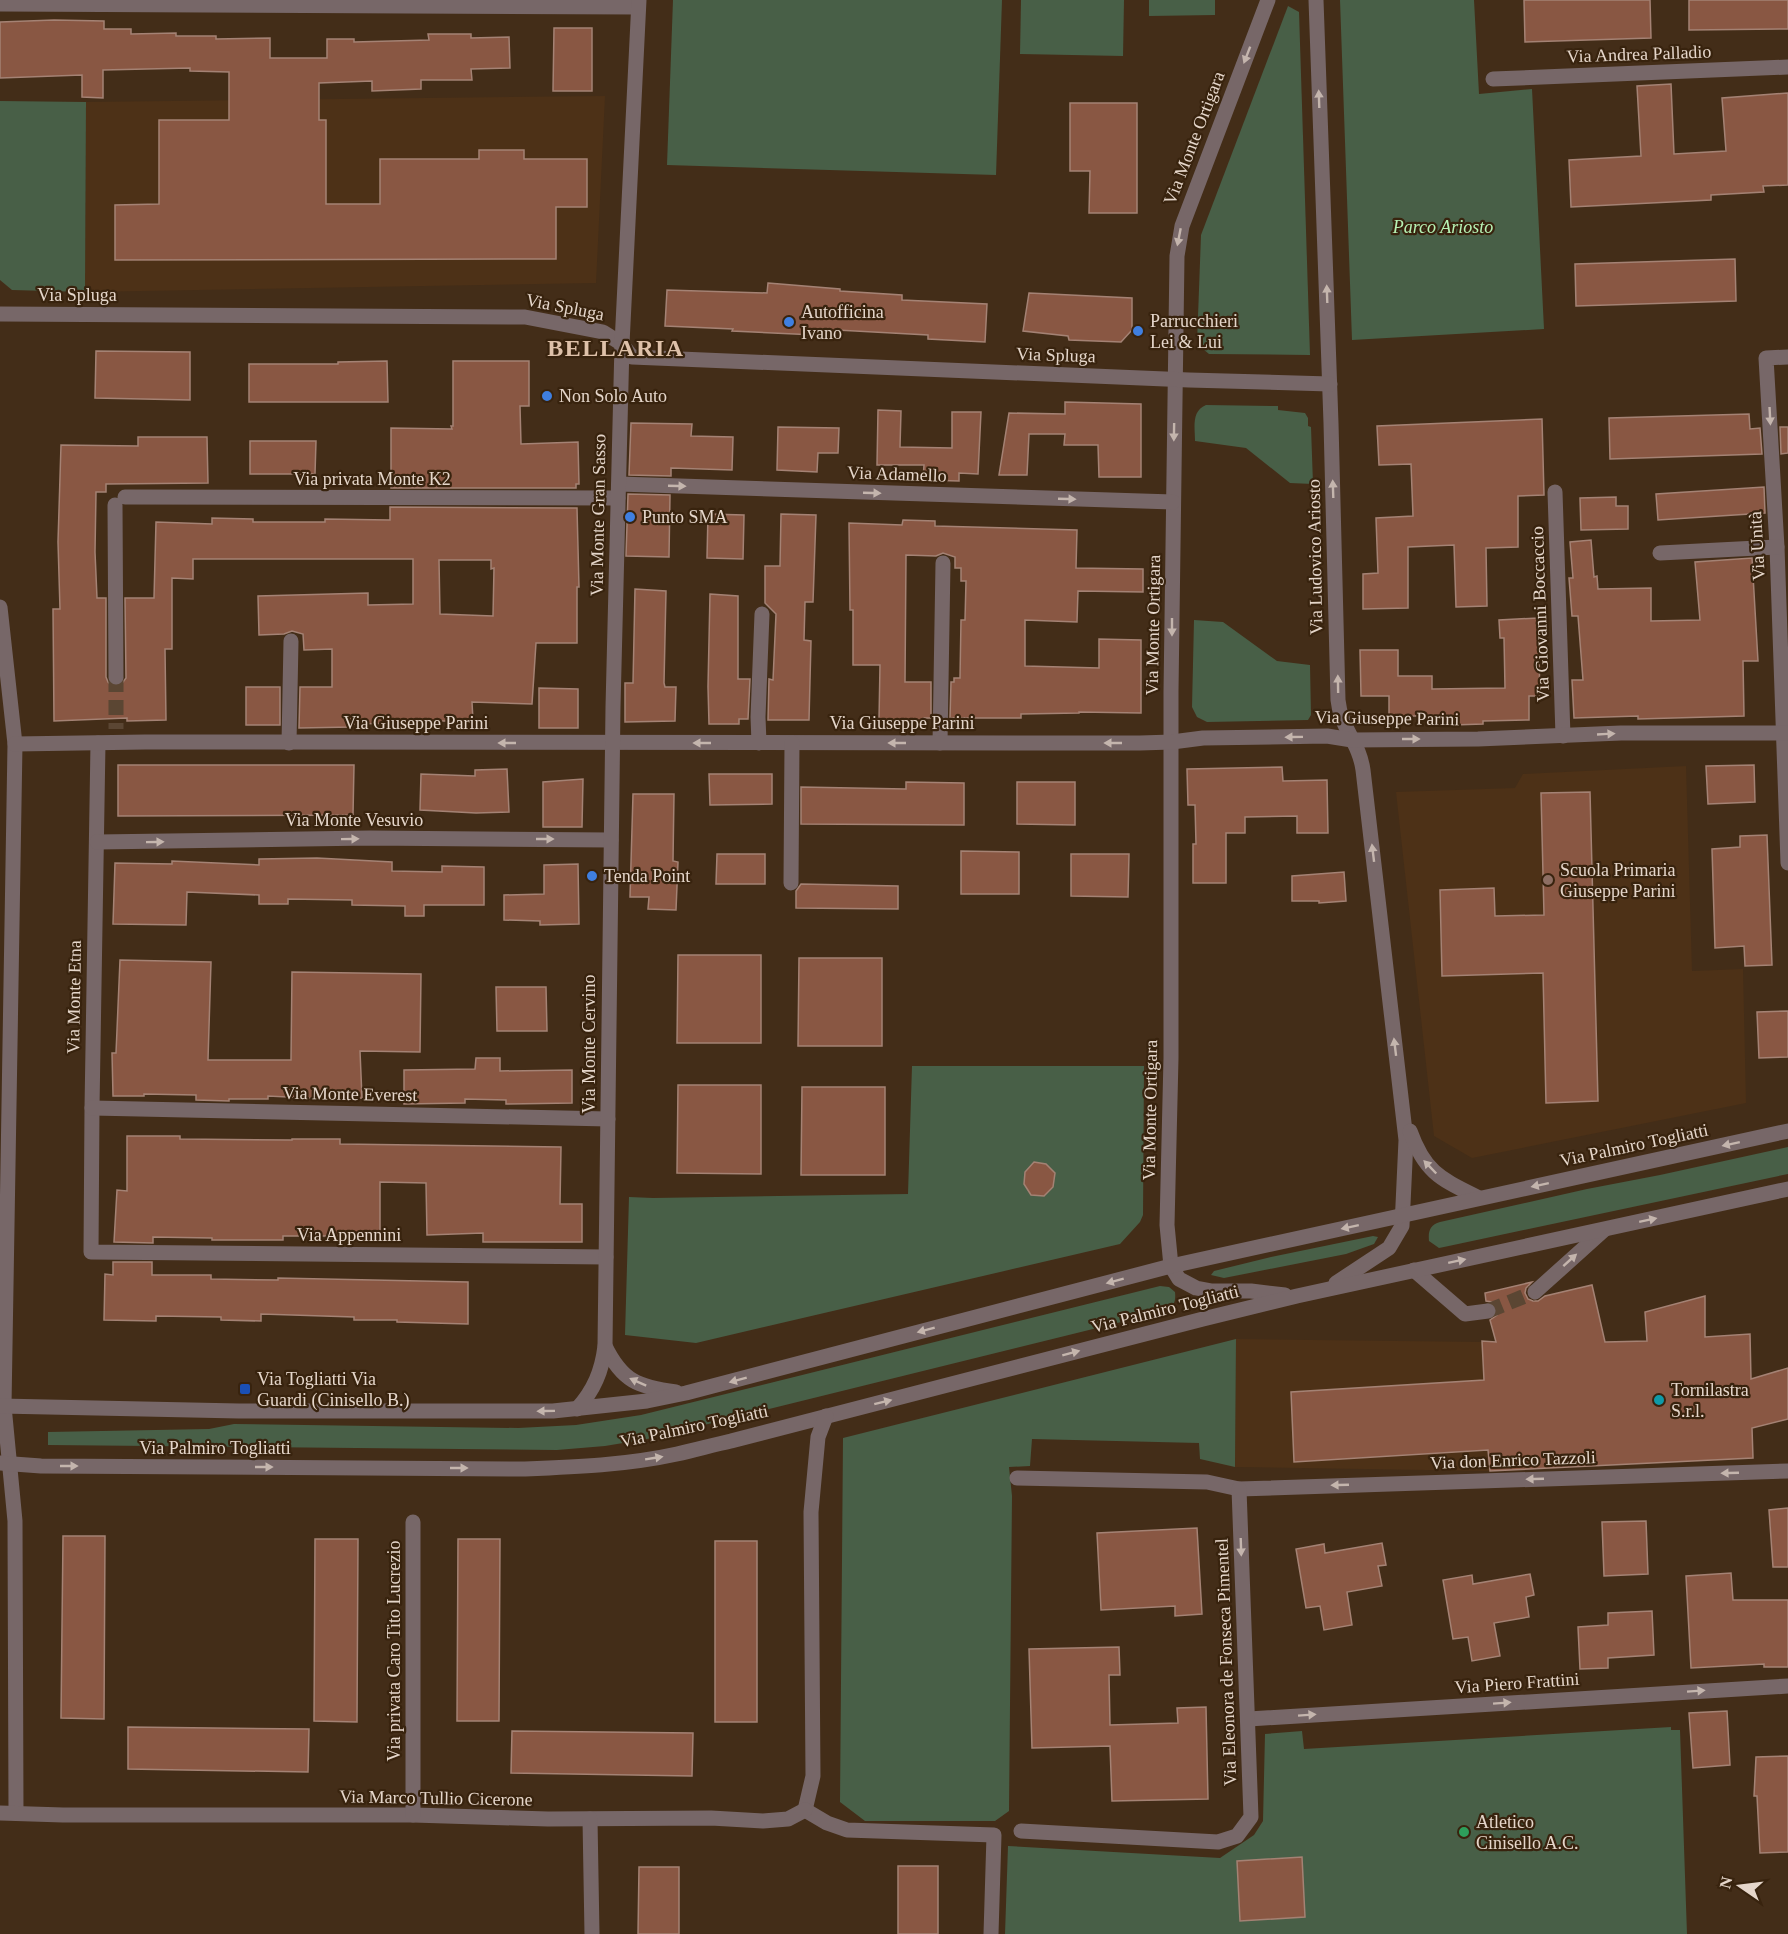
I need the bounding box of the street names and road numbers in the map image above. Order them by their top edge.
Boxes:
street label: Via Andrea Palladio [1566,41,1712,67]
street label: Via Monte Ortigara [1159,69,1229,207]
street label: Via Spluga [37,285,117,305]
street label: Via Spluga [524,290,606,324]
street label: Via Spluga [1016,344,1096,366]
street label: Via Monte Gran Sasso [587,434,609,596]
street label: Via Adamello [847,462,947,486]
street label: Via privata Monte K2 [293,469,451,489]
street label: Via Ludovico Ariosto [1304,479,1326,635]
street label: Via Unità [1745,511,1769,581]
street label: Via Giovanni Boccaccio [1527,526,1553,702]
street label: Via Monte Ortigara [1142,554,1164,696]
street label: Via Giuseppe Parini [1314,707,1460,729]
street label: Via Giuseppe Parini [344,713,488,733]
street label: Via Giuseppe Parini [830,713,974,733]
street label: Via Monte Vesuvio [285,810,423,830]
street label: Via Monte Etna [63,940,85,1054]
street label: Via Monte Cervino [579,975,599,1113]
street label: Via Monte Ortigara [1139,1039,1161,1181]
street label: Via Monte Everest [282,1083,418,1105]
street label: Via Palmiro Togliatti [1558,1119,1710,1171]
street label: Via Appennini [297,1225,401,1245]
street label: Via Palmiro Togliatti [1089,1281,1241,1337]
street label: Via Palmiro Togliatti [618,1400,770,1452]
street label: Via Palmiro Togliatti [139,1438,291,1458]
street label: Via don Enrico Tazzoli [1430,1447,1596,1473]
street label: Via Eleonora de Fonseca Pimentel [1212,1538,1240,1786]
street label: Via privata Caro Tito Lucrezio [384,1541,404,1761]
street label: Via Piero Frattini [1454,1669,1580,1697]
street label: Via Marco Tullio Cicerone [339,1786,533,1810]

